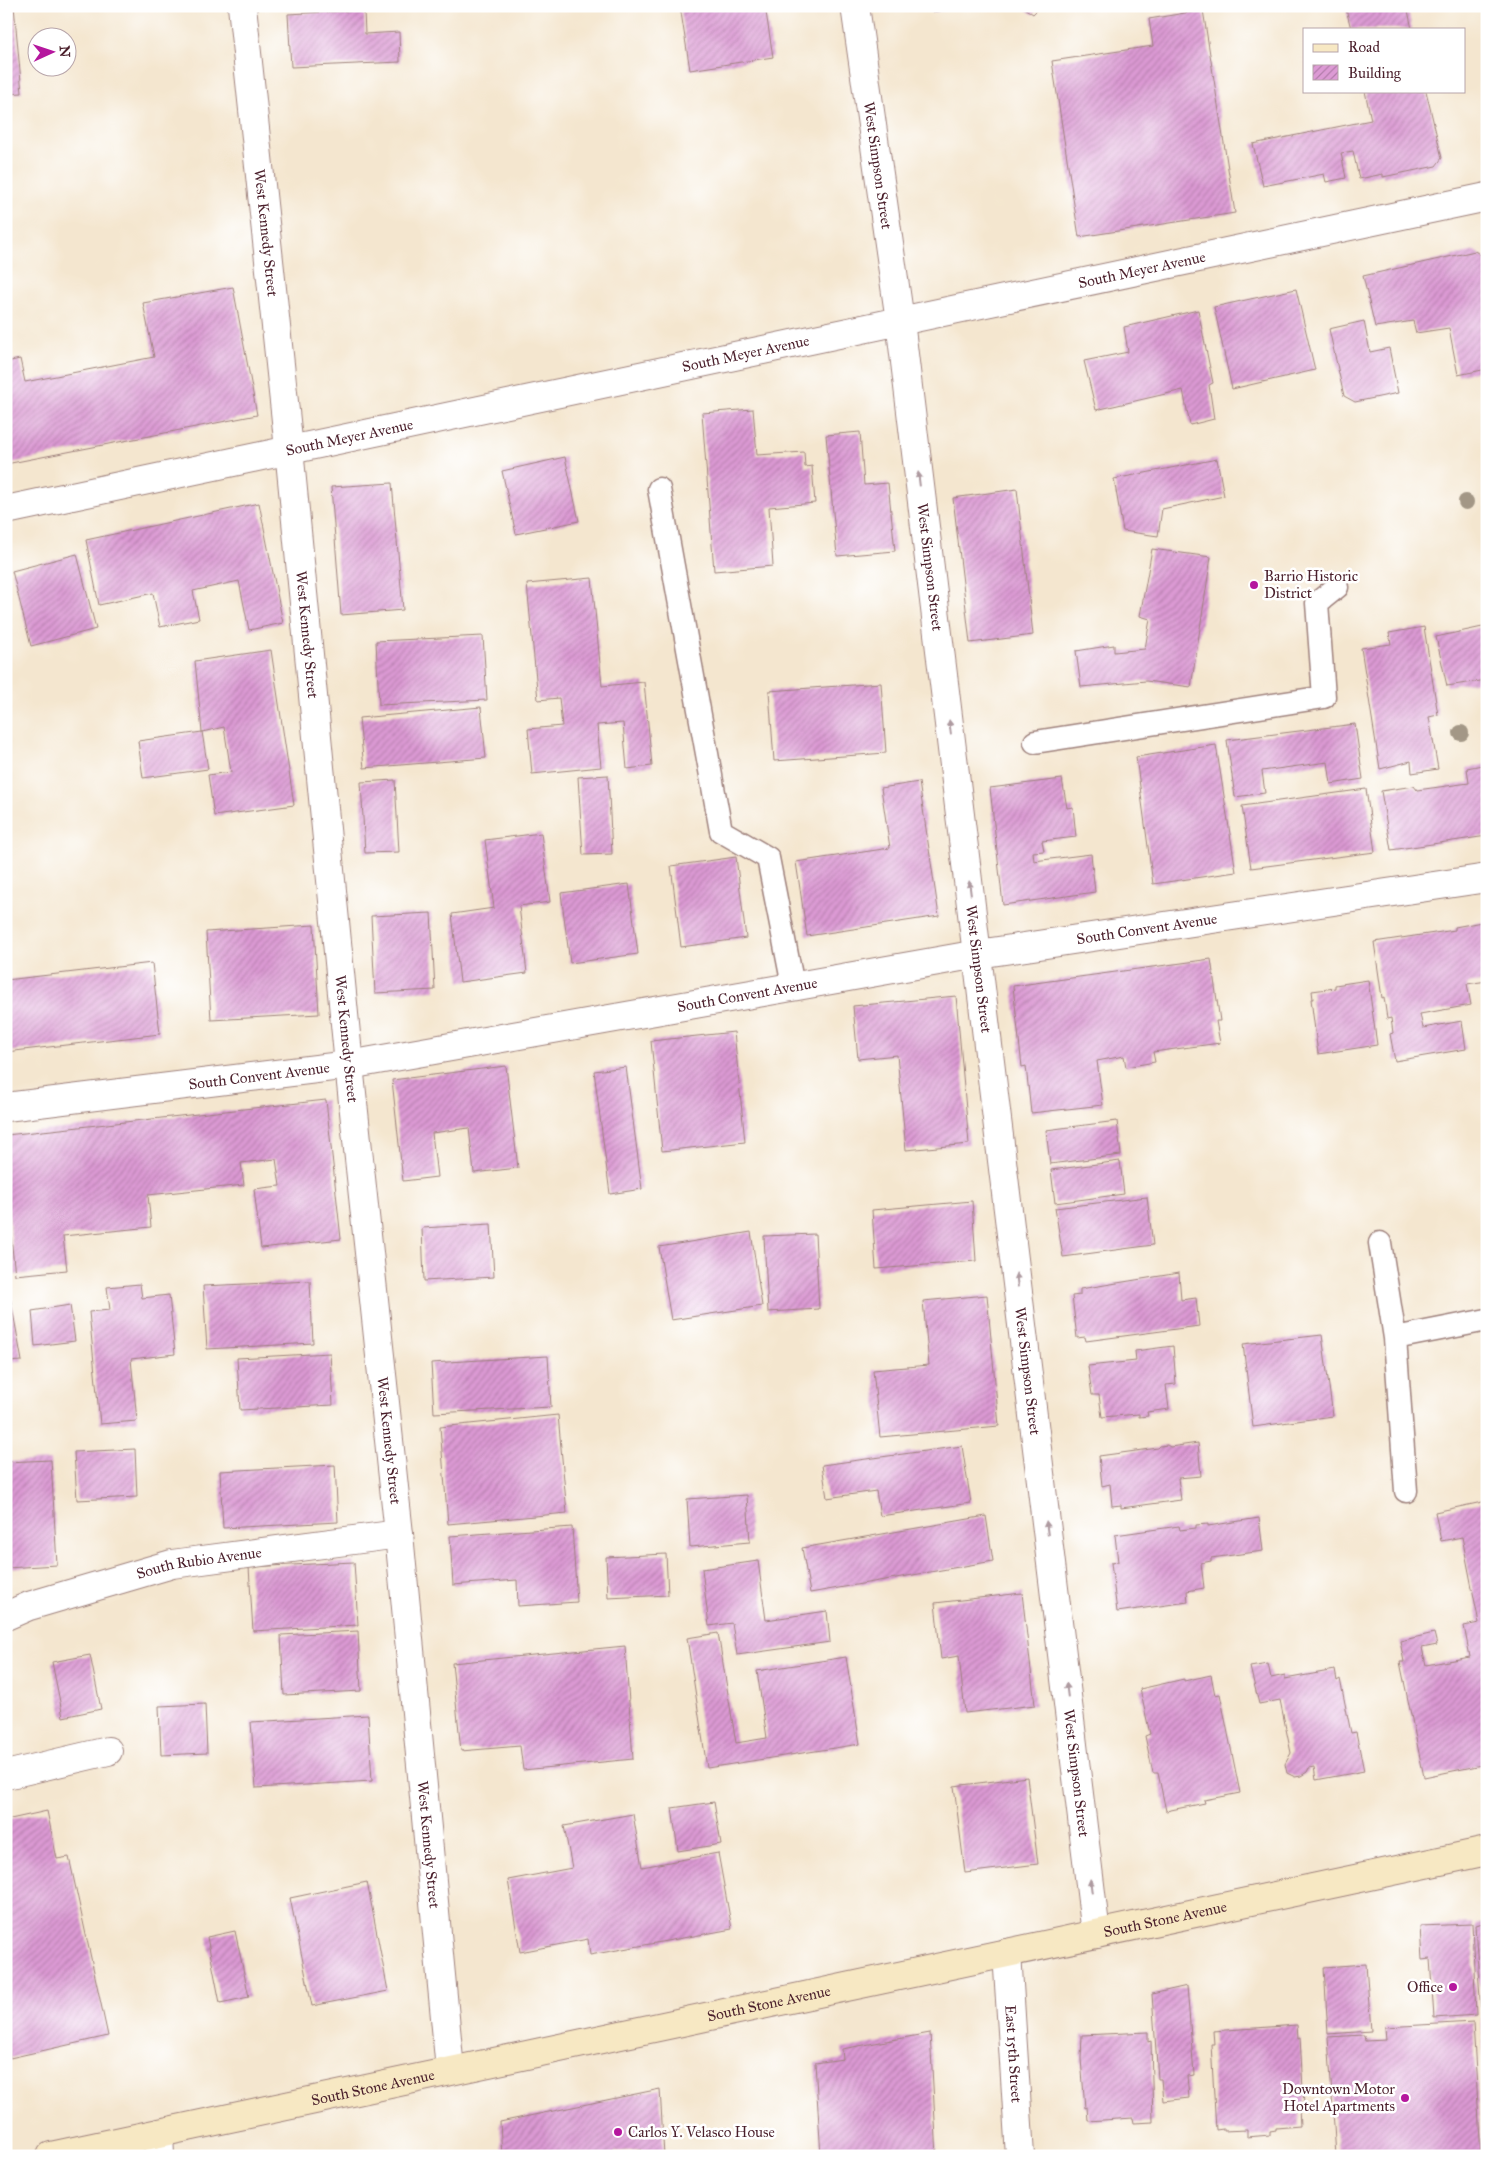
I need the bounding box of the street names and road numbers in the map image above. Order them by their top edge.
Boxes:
street label: West Simpson Street [860,100,896,231]
street label: West Kennedy Street [250,168,282,298]
street label: South Meyer Avenue [1077,248,1207,292]
street label: South Meyer Avenue [680,331,811,376]
street label: South Meyer Avenue [284,415,415,460]
street label: West Simpson Street [913,502,947,633]
street label: West Kennedy Street [292,570,322,700]
street label: West Simpson Street [962,904,996,1035]
street label: South Convent Avenue [1075,909,1218,948]
street label: West Kennedy Street [331,974,362,1104]
street label: South Convent Avenue [676,974,819,1016]
street label: South Convent Avenue [188,1058,331,1094]
street label: West Simpson Street [1011,1306,1044,1437]
street label: West Kennedy Street [373,1376,405,1506]
street label: South Rubio Avenue [134,1543,263,1583]
street label: West Simpson Street [1060,1708,1093,1839]
street label: West Kennedy Street [414,1780,444,1910]
street label: South Stone Avenue [1102,1898,1228,1941]
street label: South Stone Avenue [706,1982,832,2025]
street label: East 15th Street [1001,2004,1026,2104]
street label: South Stone Avenue [310,2066,436,2109]

